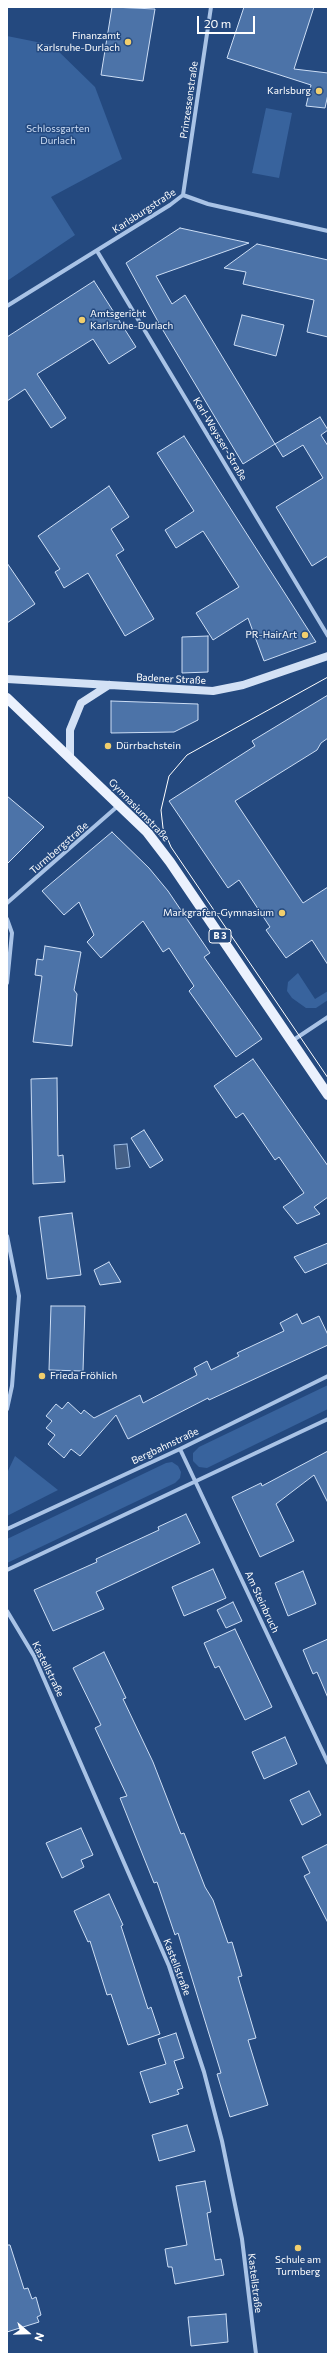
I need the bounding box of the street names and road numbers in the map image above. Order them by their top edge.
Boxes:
street label: Prinzessenstraße [178,61,200,139]
street label: Karlsburgstraße [110,186,178,236]
street label: Karl-Weysser-Straße [190,395,250,483]
street label: Badener Straße [136,671,206,687]
street label: Gymnasiumstraße [106,776,172,844]
street label: Turmbergstraße [27,819,91,877]
road number: B 3 [209,929,231,943]
street label: Bergbahnstraße [129,1425,201,1467]
street label: Am Steinbruch [242,1569,282,1635]
street label: Kastellstraße [29,1639,67,1699]
street label: Kastellstraße [161,1937,193,1997]
street label: Kastellstraße [245,2253,265,2313]

